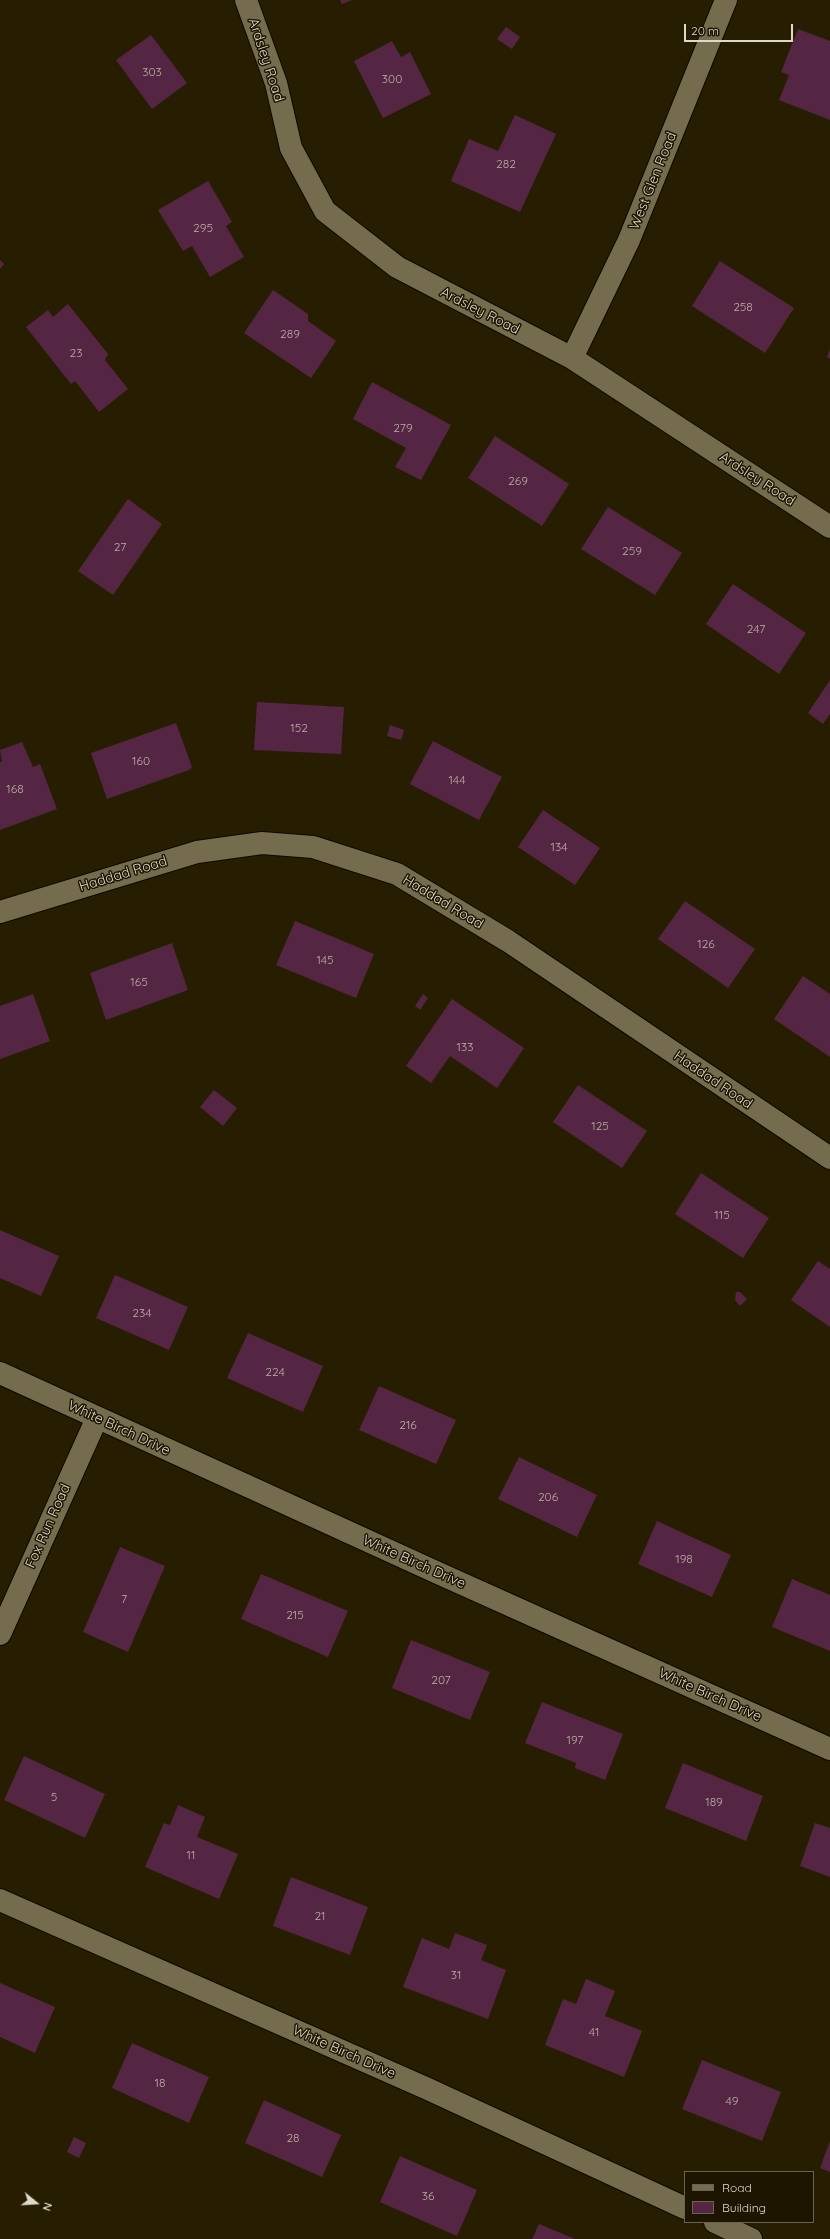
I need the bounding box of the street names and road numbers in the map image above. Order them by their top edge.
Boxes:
street label: Ardsley Road [245,16,287,104]
street label: West Glen Road [626,130,680,232]
street label: Ardsley Road [438,284,522,338]
street label: Ardsley Road [716,448,798,510]
street label: Haddad Road [77,853,169,895]
street label: Haddad Road [400,871,486,933]
street label: Haddad Road [671,1048,755,1112]
street label: White Birch Drive [65,1397,173,1459]
street label: Fox Run Road [22,1481,74,1571]
street label: White Birch Drive [360,1532,468,1592]
street label: White Birch Drive [656,1665,764,1725]
street label: White Birch Drive [290,2022,398,2082]

